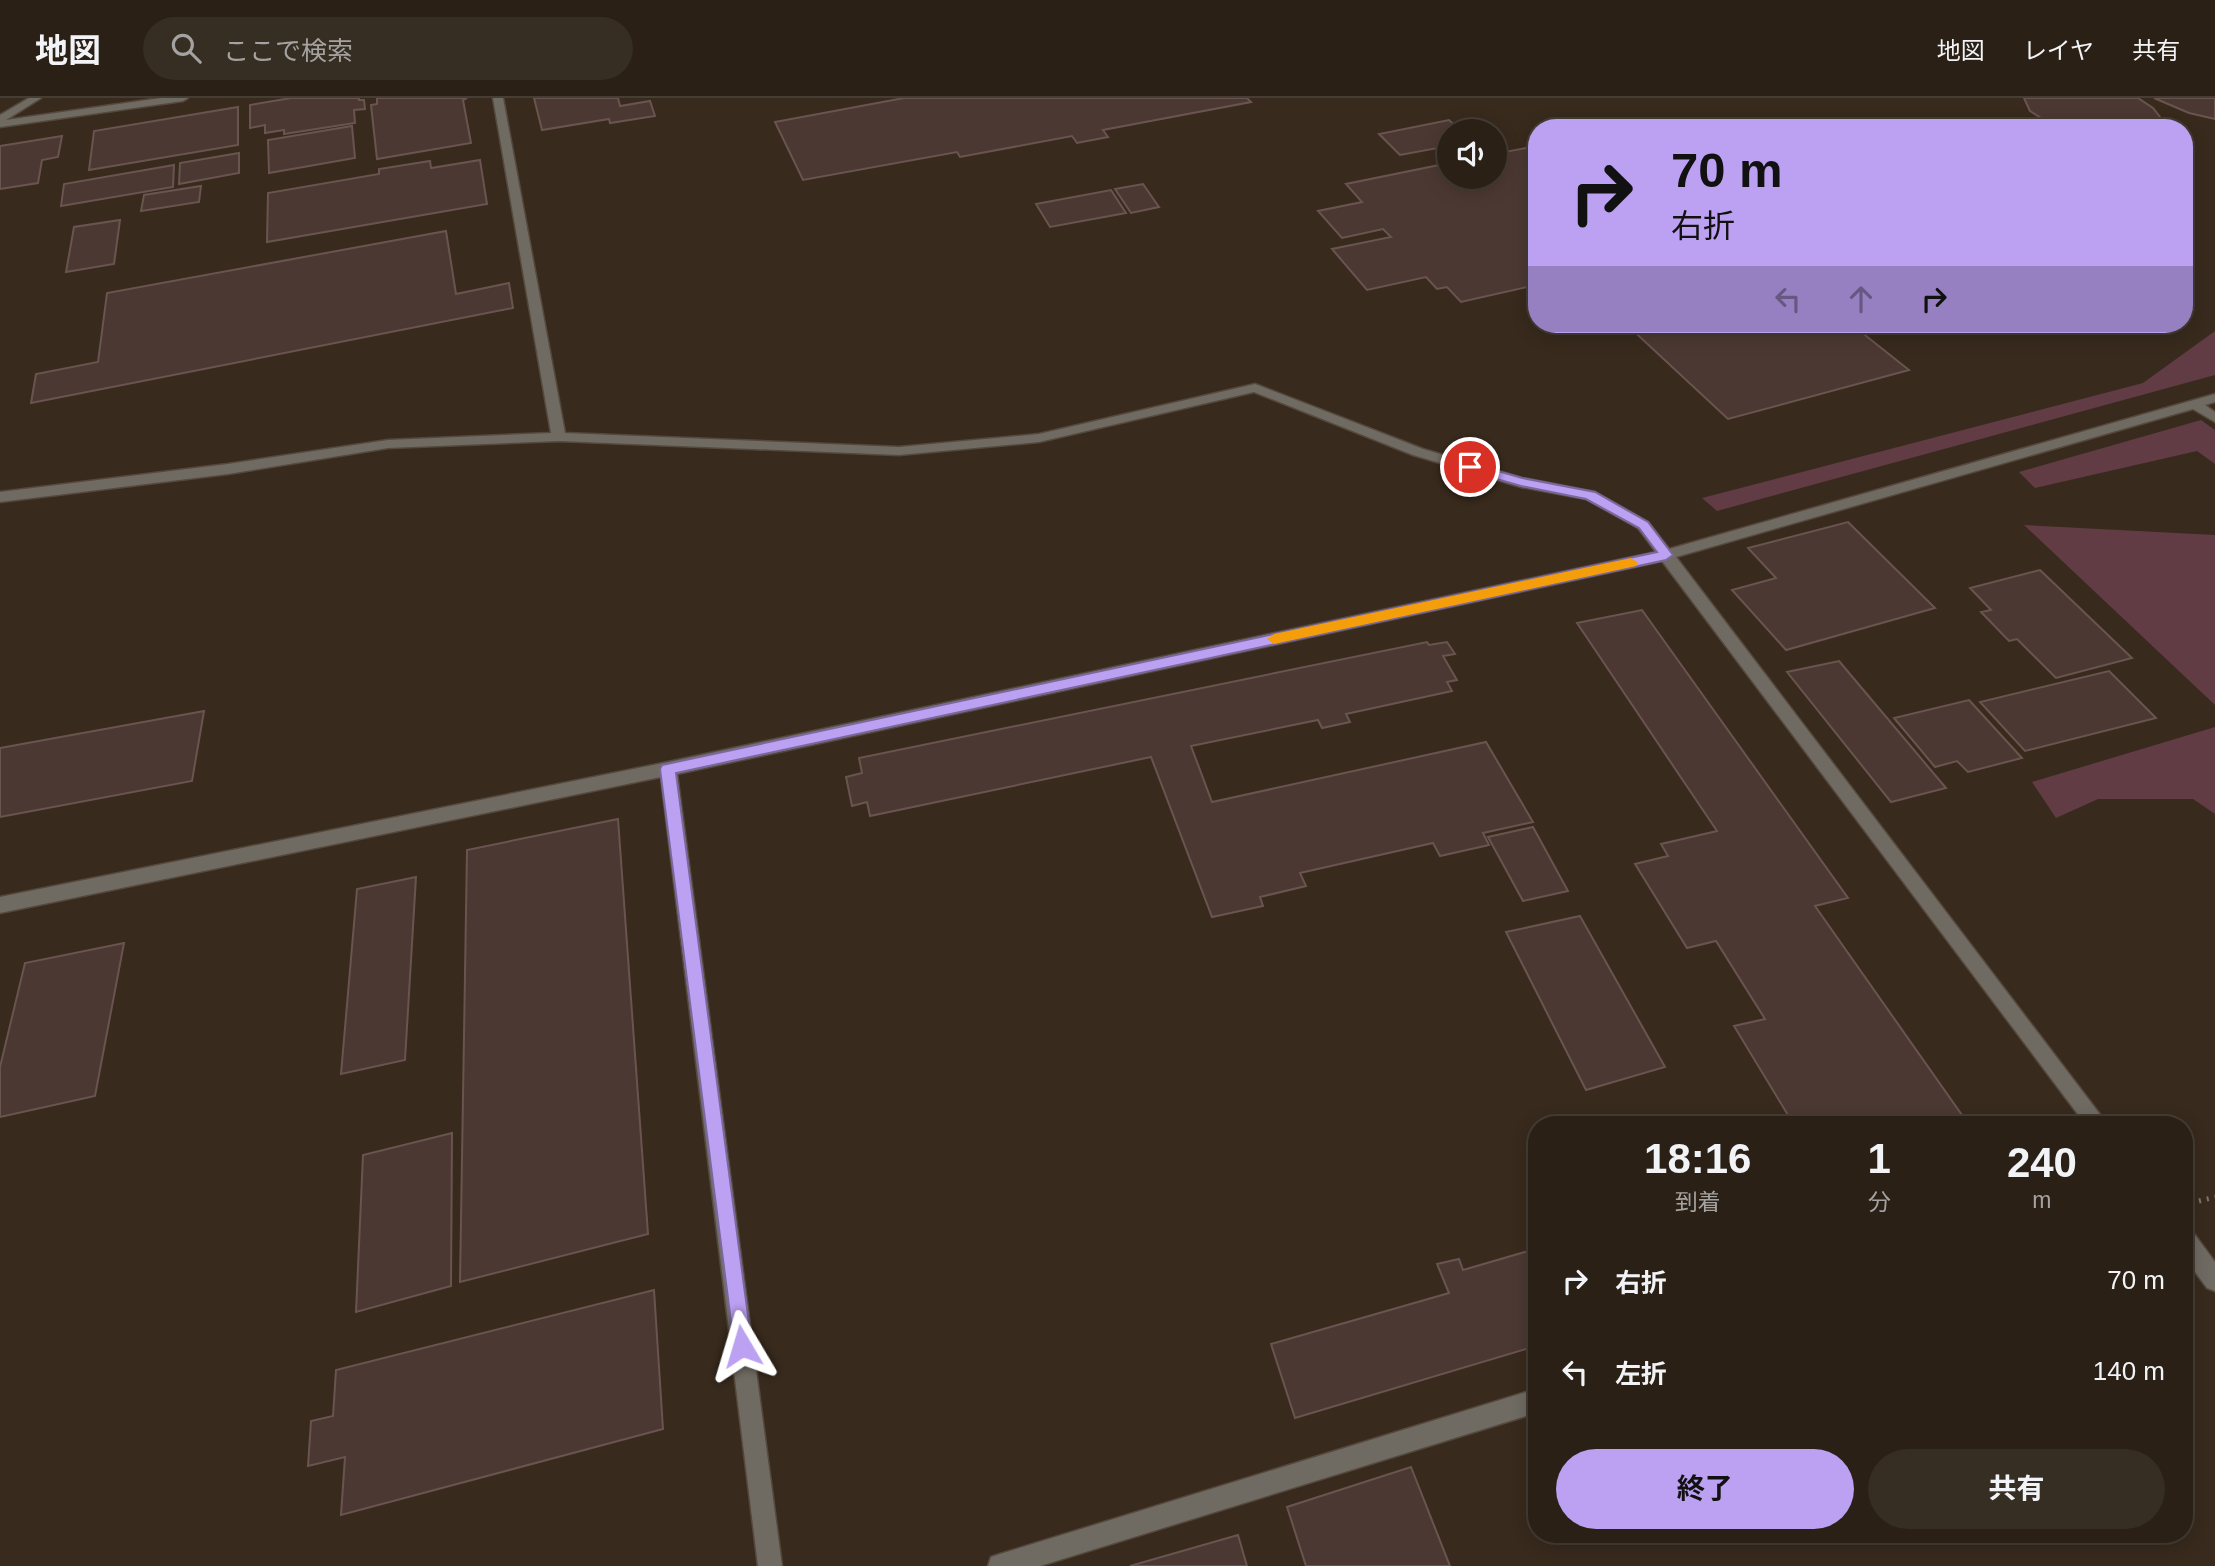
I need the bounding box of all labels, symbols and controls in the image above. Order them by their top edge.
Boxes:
search box [143,17,633,80]
icon: search [167,29,205,67]
text: 地図 [35,32,101,69]
text: ここで検索 [223,36,353,66]
text: 地図 [1937,37,1985,64]
text: レイヤ [2023,37,2094,64]
text: 共有 [2132,37,2180,64]
map controls [1437,119,1507,189]
button: sound [1437,119,1507,189]
text: 70 m [1671,143,1783,197]
icon: right [1556,147,1647,238]
text: 右折 [1671,208,1735,244]
icon: left [1769,280,1807,318]
icon: ahead [1842,280,1880,318]
icon: right [1915,280,1953,318]
pin [1440,437,1500,497]
icon: arrive [1451,448,1489,486]
text: 18:16 [1644,1135,1751,1182]
text: 1 [1867,1135,1891,1182]
text: 240 [2007,1139,2077,1186]
text: m [2032,1187,2052,1213]
text: 到着 [1675,1189,1721,1215]
text: 分 [1868,1189,1891,1215]
icon: right [1556,1262,1594,1300]
text: 70 m [2107,1265,2165,1295]
text: 右折 [1615,1268,1667,1298]
position arrow [705,1309,779,1383]
icon: left [1556,1353,1594,1391]
text: 140 m [2093,1356,2165,1386]
text: 左折 [1615,1359,1667,1389]
button: 終了 [1556,1449,1854,1529]
button: 共有 [1868,1449,2165,1529]

